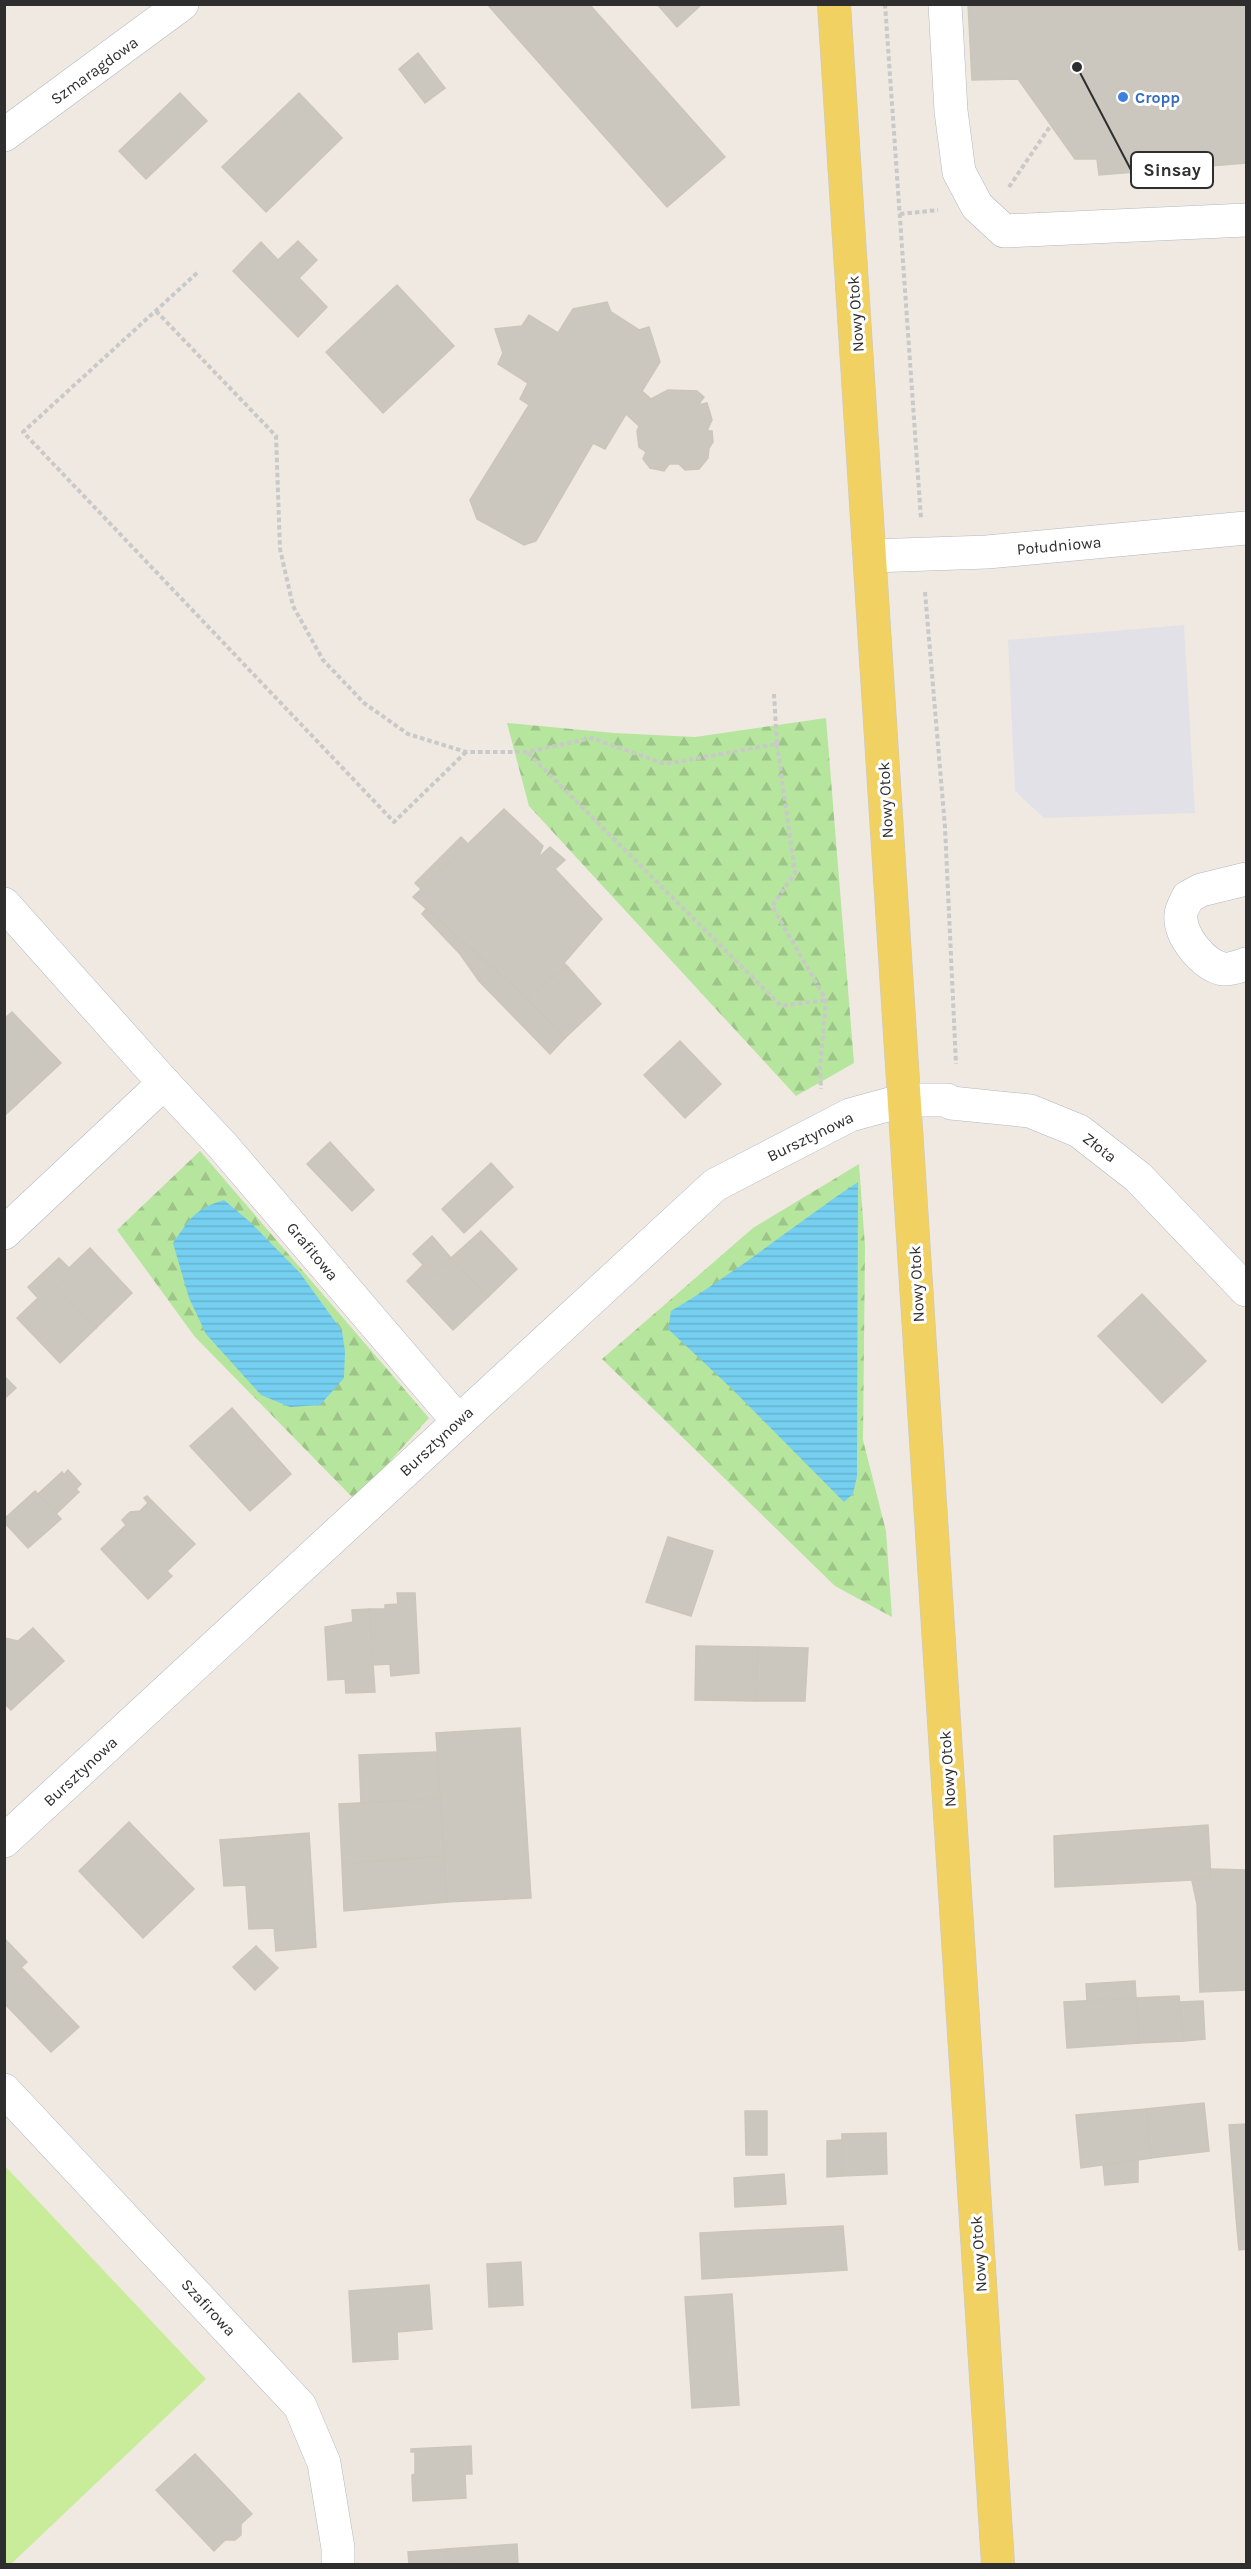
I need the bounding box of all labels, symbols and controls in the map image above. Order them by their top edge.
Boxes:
street label: Szmaragdowa [47,32,142,108]
place label: Cropp [1135,88,1180,107]
marker: Cropp [1116,90,1130,104]
callout: Sinsay [1131,152,1213,188]
text: Sinsay [1143,159,1201,181]
street label: Nowy Otok [843,275,868,353]
street label: Południowa [1016,532,1102,559]
street label: Nowy Otok [874,761,897,839]
street label: Bursztynowa [764,1107,856,1166]
street label: Złota [1079,1128,1120,1166]
street label: Grafitowa [283,1218,342,1284]
street label: Nowy Otok [905,1245,928,1323]
street label: Bursztynowa [396,1402,477,1480]
street label: Nowy Otok [935,1730,960,1808]
street label: Bursztynowa [40,1732,121,1810]
street label: Nowy Otok [966,2215,991,2293]
street label: Szafirowa [177,2275,240,2340]

